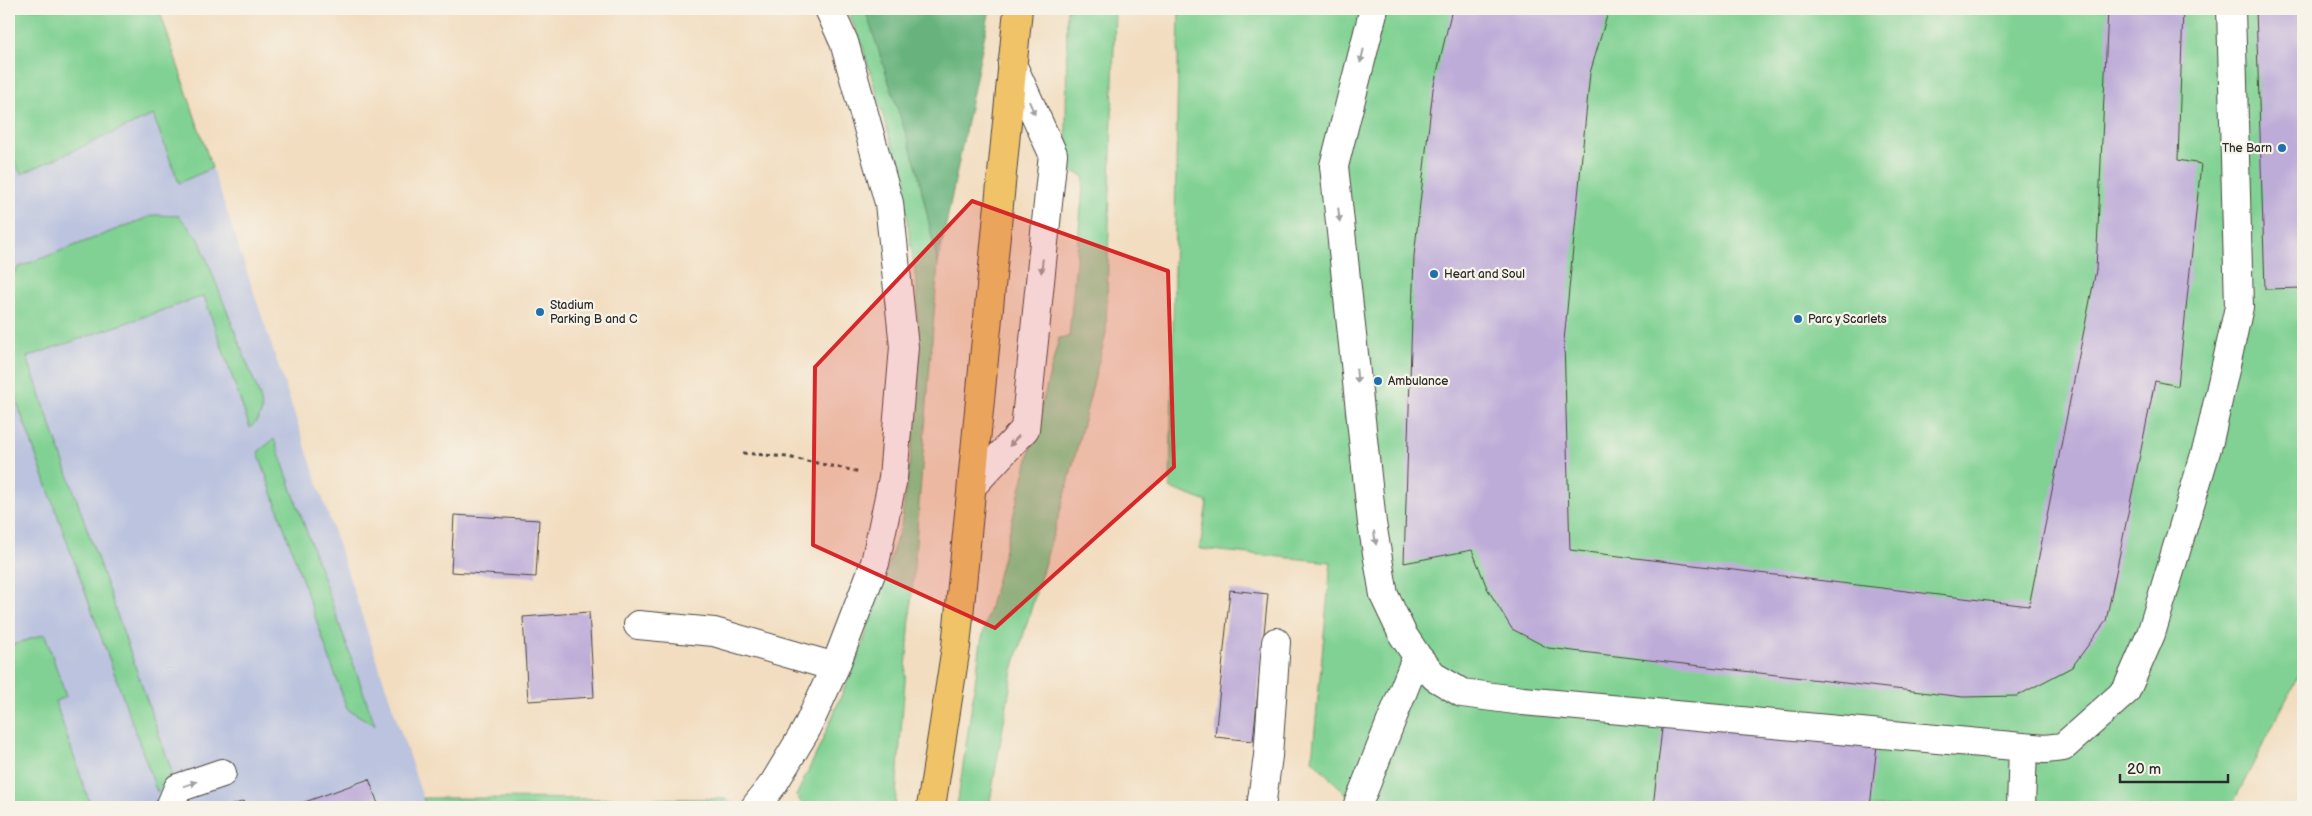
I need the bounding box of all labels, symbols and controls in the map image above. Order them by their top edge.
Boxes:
one-way arrow [1358,48,1366,64]
one-way arrow [1029,101,1037,115]
place label: The Barn [2222,141,2272,156]
marker: The Barn [2276,142,2288,154]
one-way arrow [1335,207,1343,223]
one-way arrow [1038,258,1046,274]
place label: Heart and Soul [1444,267,1525,282]
marker: Heart and Soul [1428,268,1440,280]
place label: Stadium Parking B and C [550,298,638,327]
marker: Stadium Parking B and C [534,306,546,318]
place label: Parc y Scarlets [1808,312,1887,327]
marker: Parc y Scarlets [1792,313,1804,325]
one-way arrow [1353,369,1361,385]
place label: Ambulance [1388,374,1448,389]
marker: Ambulance [1372,375,1384,387]
one-way arrow [1008,434,1020,446]
one-way arrow [1371,530,1379,546]
scale bar [2120,751,2227,783]
text: 20 m [2127,760,2161,779]
one-way arrow [183,780,198,787]

